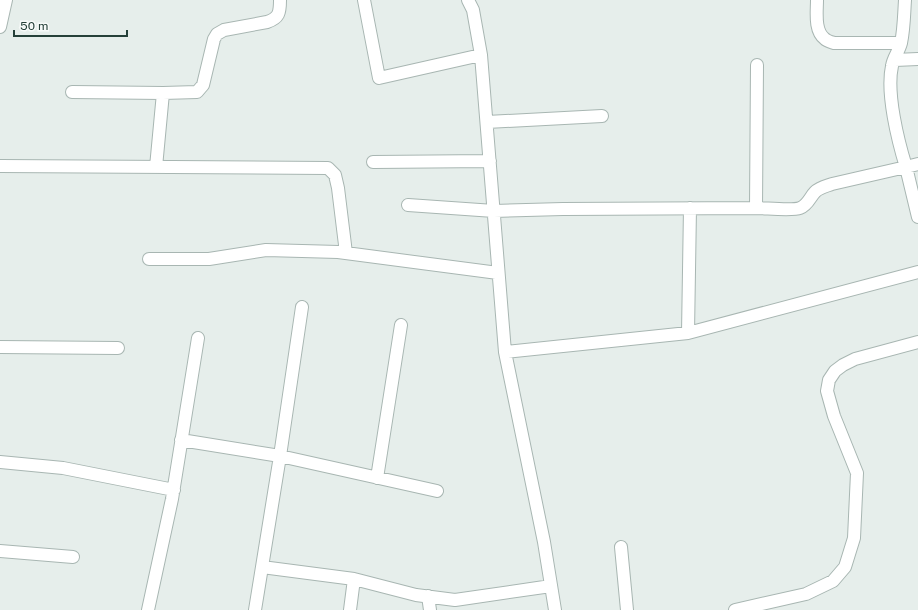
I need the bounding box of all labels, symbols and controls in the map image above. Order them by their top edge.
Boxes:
scale bar [14,12,127,38]
text: 50 m [20,19,48,33]

